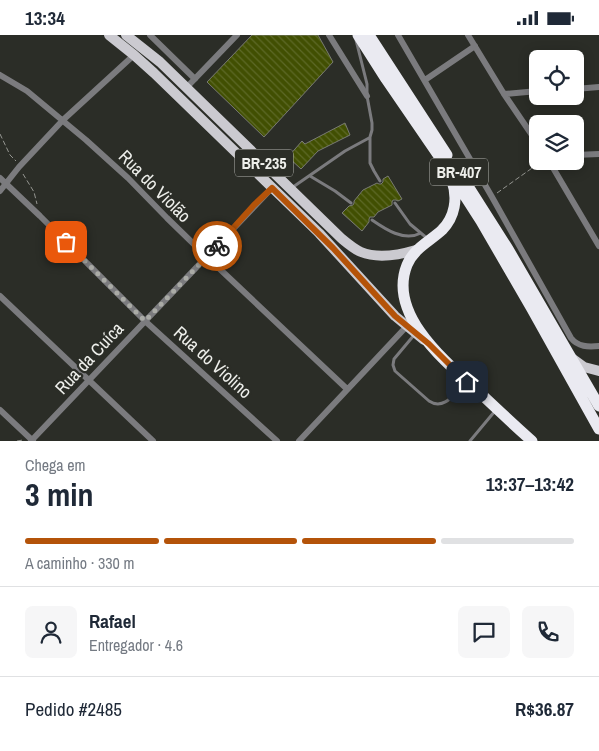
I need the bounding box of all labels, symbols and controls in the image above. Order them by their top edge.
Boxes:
text: 13:34 [25,5,65,31]
map controls [529,50,584,170]
button: locate [529,50,584,105]
button: layers [529,115,584,170]
street label: Rua do Violão [113,144,197,228]
road number: BR-235 [235,150,293,177]
road number: BR-407 [430,159,488,185]
pin [45,221,87,263]
courier [192,221,242,271]
icon: bag [52,228,80,256]
icon: bike [203,232,231,260]
street label: Rua da Cuíca [49,316,129,400]
street label: Rua do Violino [168,320,258,404]
pin [446,361,488,403]
icon: home [453,368,481,396]
text: Chega em [25,454,86,476]
text: 13:37–13:42 [486,471,574,497]
text: 3 min [25,473,94,516]
text: A caminho · 330 m [25,552,134,574]
button: person [25,606,77,658]
button: chat [458,606,510,658]
button: phone [522,606,574,658]
text: Rafael [89,608,136,634]
text: Entregador · 4.6 [89,634,183,656]
text: Pedido #2485 [25,696,122,722]
text: R$36.87 [515,696,574,722]

